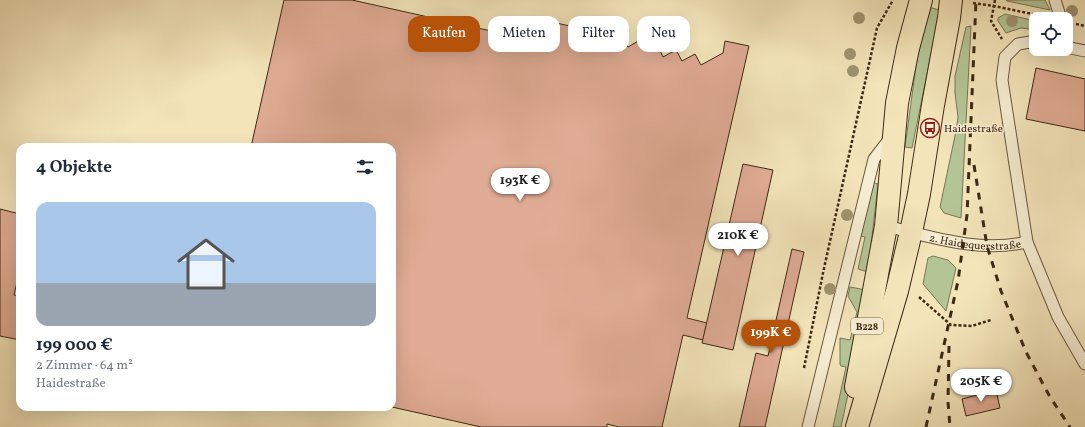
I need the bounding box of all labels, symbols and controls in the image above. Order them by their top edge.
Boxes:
map controls [1029,12,1073,56]
button: locate [1029,12,1073,56]
chip: Kaufen [408,16,480,52]
chip: Mieten [488,16,560,52]
chip: Filter [568,16,629,52]
chip: Neu [637,16,690,52]
bus stop icon: Haidestraße [919,117,941,139]
place label: Haidestraße [944,122,1003,137]
text: 4 Objekte [36,156,112,179]
icon: filters [354,156,376,178]
pin: 193K € [487,168,553,202]
text: 193K € [500,172,540,190]
pin: 210K € [705,223,771,257]
text: 210K € [717,227,759,245]
icon: home [170,228,242,300]
street label: 2. Haidequerstraße [928,231,1022,255]
road number: B228 [851,318,883,334]
pin: 199K € [738,320,804,354]
text: 199K € [750,324,792,342]
text: 199 000 € [36,334,113,357]
text: 2 Zimmer · 64 m² [36,357,133,375]
pin: 205K € [948,369,1014,403]
text: 205K € [960,373,1002,391]
text: Haidestraße [36,375,106,393]

